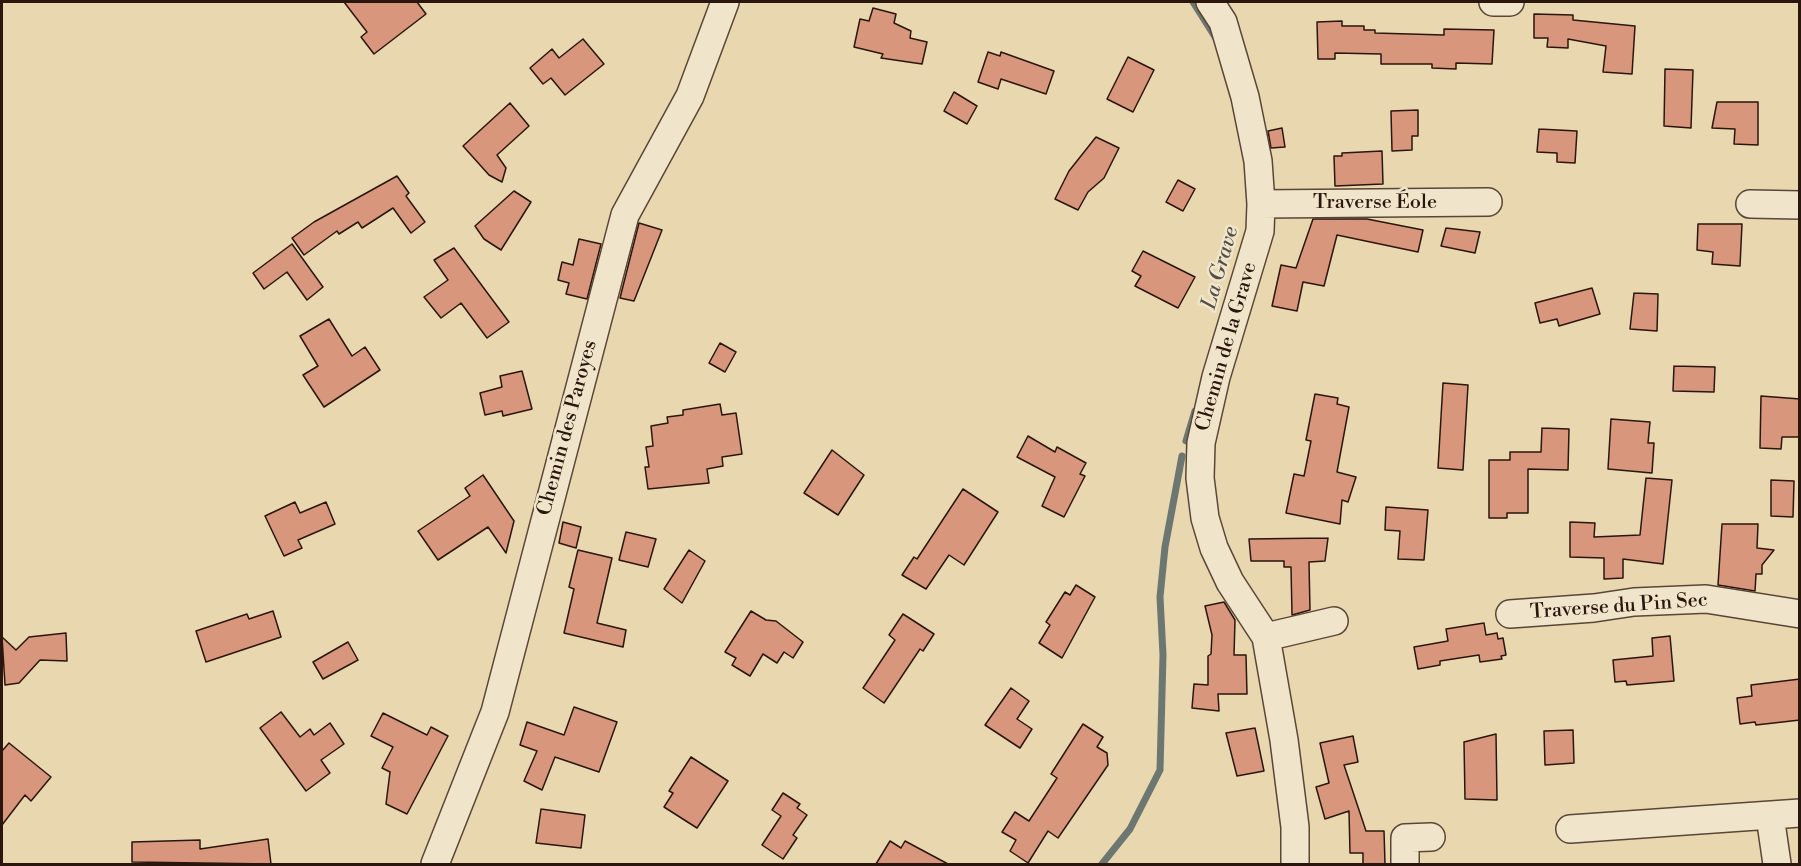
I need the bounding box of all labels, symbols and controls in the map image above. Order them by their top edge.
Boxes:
street label: Traverse Éole [1313,191,1437,215]
water label: La Grave [1197,224,1245,312]
street label: Chemin de la Grave [1191,260,1263,434]
street label: Chemin des Paroyes [533,338,603,518]
street label: Traverse du Pin Sec [1529,589,1709,625]

